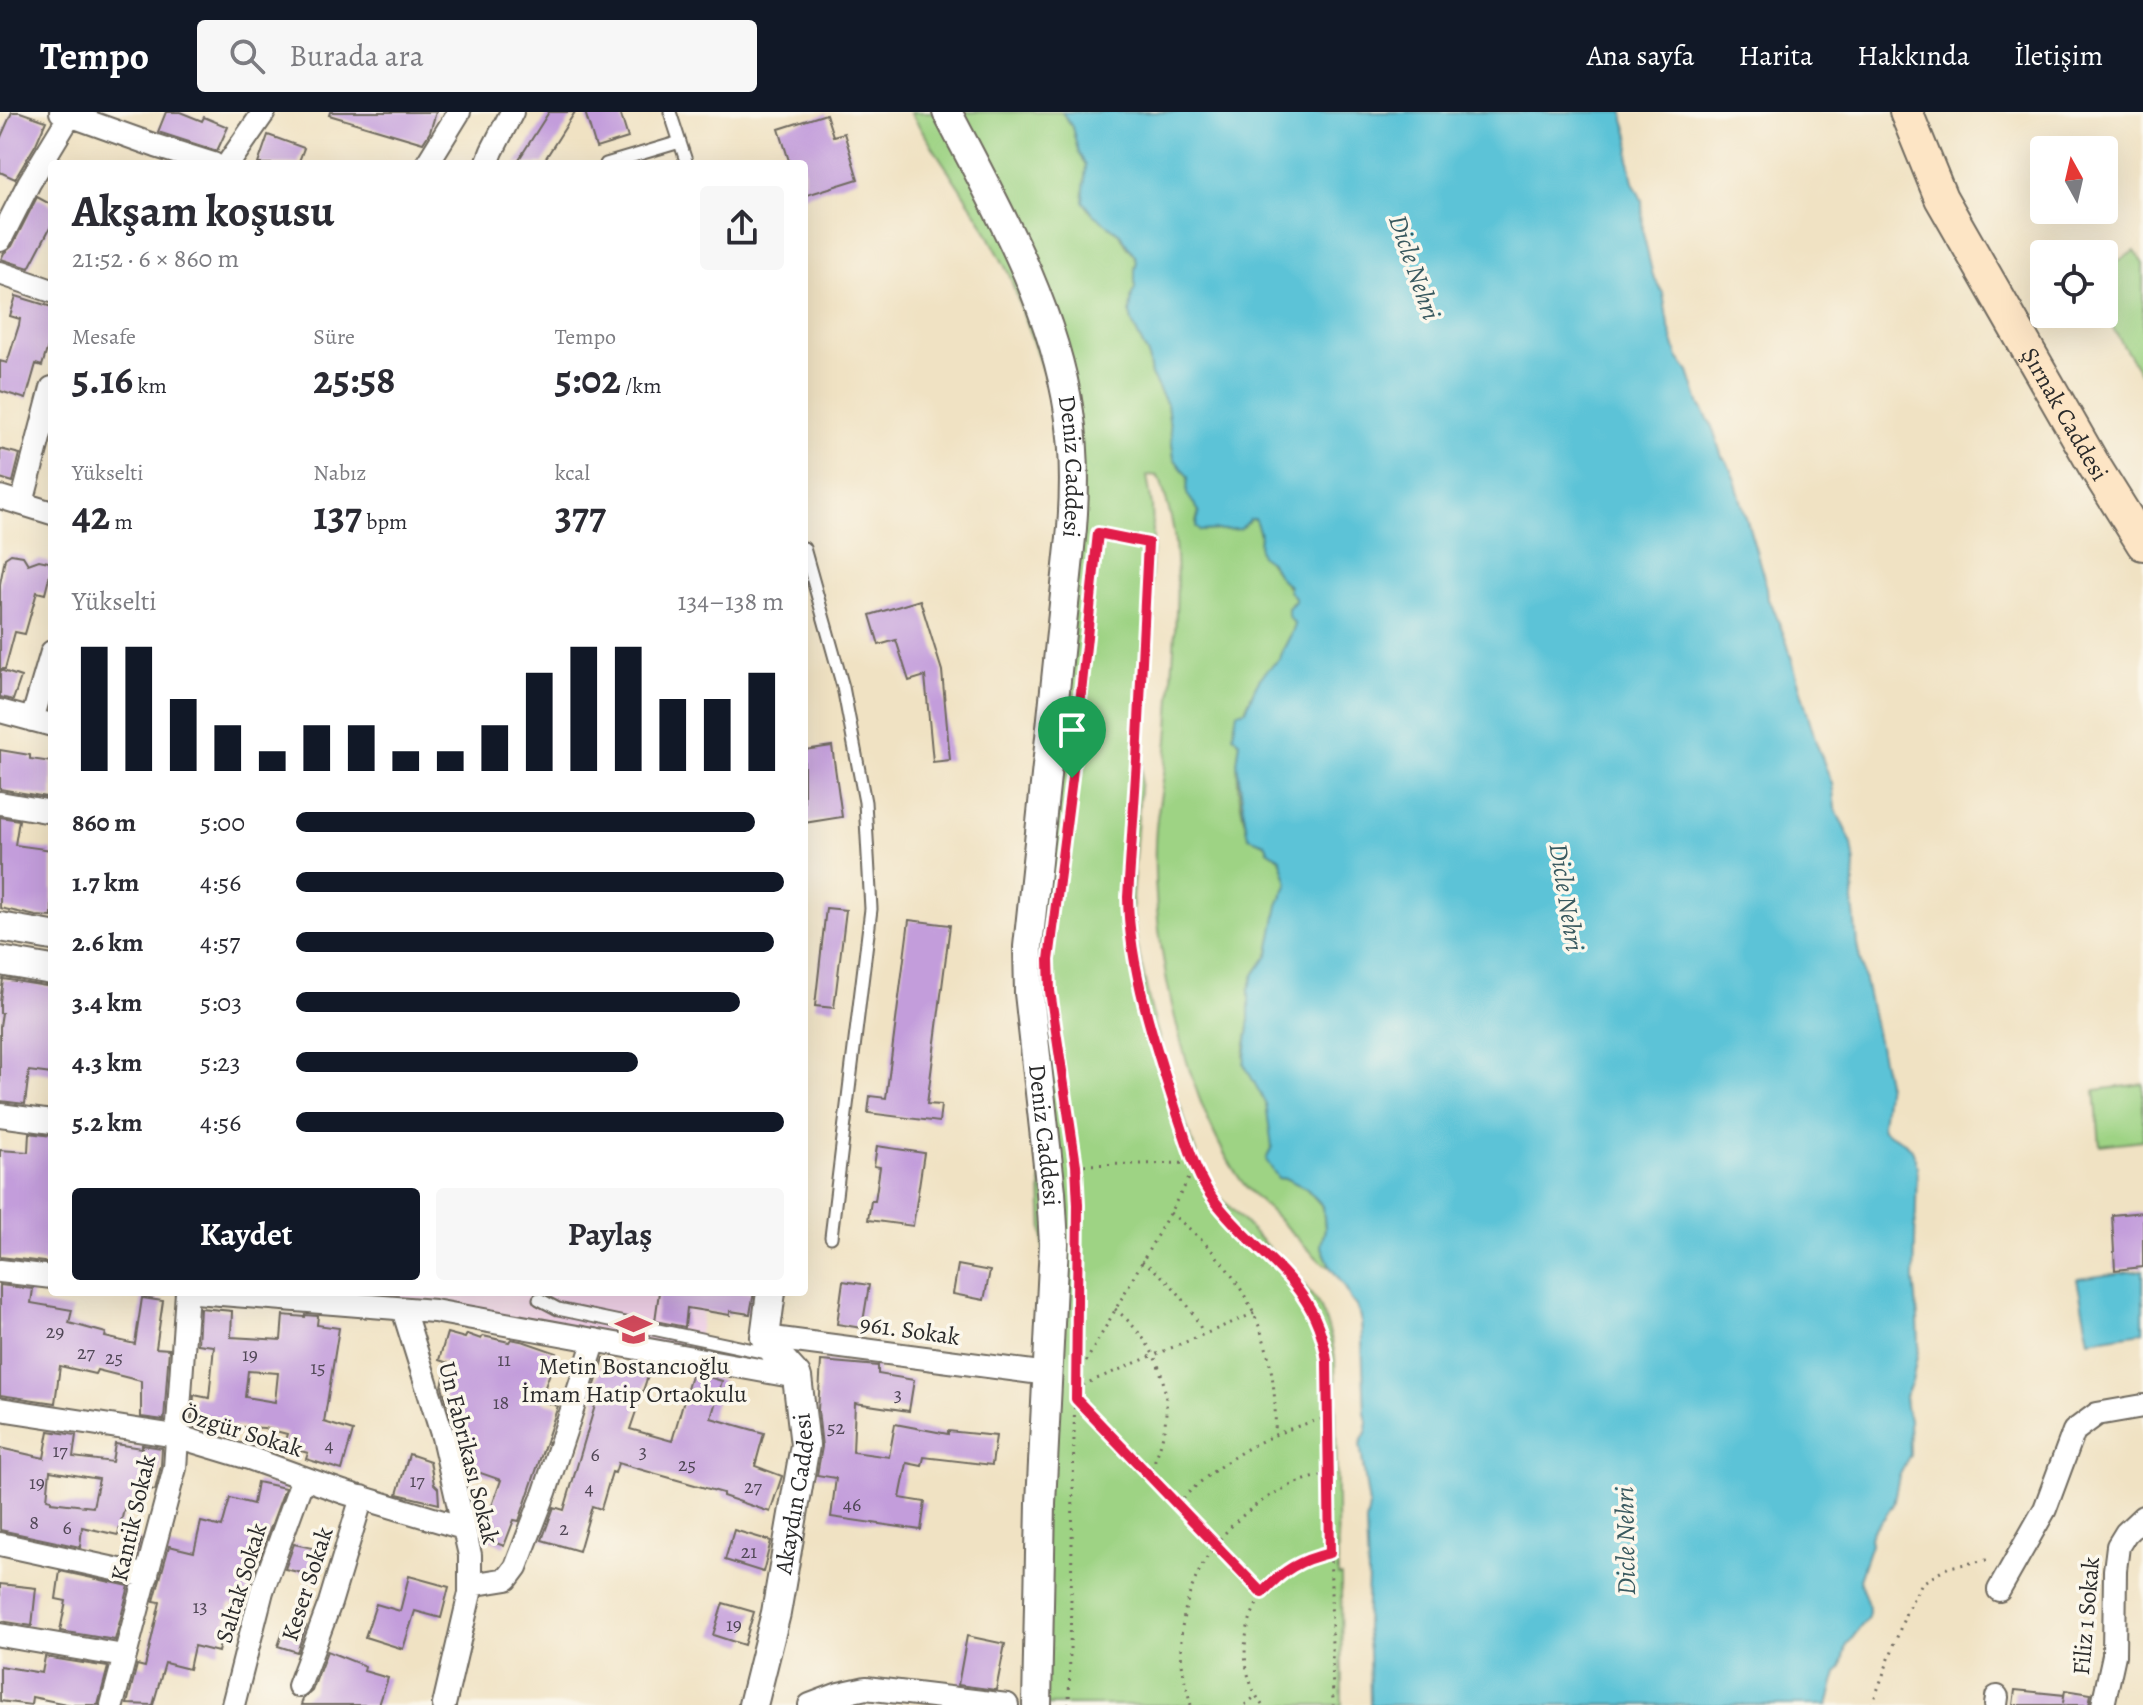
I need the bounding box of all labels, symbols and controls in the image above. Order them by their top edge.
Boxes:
search box [197,20,757,92]
text: Tempo [40,30,149,82]
icon: search [225,34,269,78]
text: Burada ara [289,36,424,76]
text: Ana sayfa [1587,37,1695,75]
text: Harita [1739,37,1813,75]
text: Hakkında [1857,37,1970,75]
text: İletişim [2014,37,2103,75]
north arrow [2030,136,2118,224]
map controls [2030,136,2118,328]
text: Akşam koşusu [72,181,334,241]
button: share [700,186,784,270]
water label: Dicle Nehri [1380,210,1449,324]
button: locate [2030,240,2118,328]
text: 21:52 · 6 × 860 m [72,241,239,276]
text: Mesafe [72,322,136,352]
text: Süre [313,322,355,352]
text: Tempo [555,322,616,352]
street label: Şırnak Caddesi [2014,342,2116,487]
text: 5.16 [72,352,133,407]
text: 25:58 [313,352,396,407]
text: 5:02 [555,352,621,407]
text: km [133,371,167,401]
text: /km [621,371,662,401]
street label: Deniz Caddesi [1051,393,1090,539]
text: Yükselti [72,458,144,488]
text: Nabız [313,458,366,488]
text: kcal [555,458,590,488]
text: 42 [72,488,110,543]
text: 137 [313,488,362,543]
text: 377 [555,488,606,543]
text: m [110,507,133,537]
text: bpm [362,507,407,537]
text: Yükselti [72,584,157,619]
text: 134–138 m [678,584,784,619]
pin [1038,696,1106,778]
icon: arrive [1050,708,1094,752]
text: 860 m [72,805,136,840]
text: 5:00 [200,805,245,840]
water label: Dicle Nehri [1541,841,1592,954]
text: 1.7 km [72,865,139,900]
text: 4:56 [200,865,241,900]
text: 2.6 km [72,925,144,960]
text: 4:57 [200,925,240,960]
text: 3.4 km [72,985,142,1020]
text: 5:03 [200,985,242,1020]
text: 4.3 km [72,1045,142,1080]
text: 5:23 [200,1045,241,1080]
street label: Deniz Caddesi [1021,1062,1068,1207]
text: 5.2 km [72,1105,143,1140]
text: 4:56 [200,1105,241,1140]
button: Kaydet [72,1188,420,1280]
button: Paylaş [436,1188,784,1280]
street label: 961. Sokak [858,1307,962,1353]
school or university icon: Metin Bostancıoğlu İmam Hatip Ortaokulu [615,1310,653,1348]
house number: 29 [46,1318,64,1345]
house number: 27 [77,1339,96,1366]
house number: 19 [242,1341,258,1368]
house number: 25 [105,1344,123,1371]
house number: 11 [497,1346,511,1373]
place label: Metin Bostancıoğlu İmam Hatip Ortaokulu [521,1350,747,1410]
house number: 15 [310,1354,326,1381]
street label: Un Fabrikası Sokak [431,1358,507,1548]
house number: 3 [894,1381,902,1408]
house number: 18 [493,1389,509,1416]
street label: Özgür Sokak [177,1397,307,1465]
street label: Akaydın Caddesi [767,1411,822,1578]
house number: 52 [827,1414,846,1441]
house number: 4 [324,1432,334,1459]
house number: 17 [52,1437,68,1464]
house number: 3 [639,1438,647,1465]
house number: 6 [590,1441,600,1468]
street label: Kantik Sokak [103,1451,163,1585]
house number: 25 [678,1451,696,1478]
house number: 17 [409,1467,425,1494]
house number: 19 [29,1469,45,1496]
house number: 27 [744,1473,763,1500]
house number: 4 [584,1475,594,1502]
water label: Dicle Nehri [1607,1486,1644,1596]
house number: 46 [843,1491,861,1518]
house number: 8 [29,1509,39,1536]
house number: 6 [62,1514,72,1541]
house number: 2 [559,1515,569,1542]
street label: Saltak Sokak [208,1519,274,1647]
street label: Keser Sokak [274,1523,341,1645]
house number: 21 [741,1538,757,1565]
street label: Filiz 1 Sokak [2065,1555,2107,1677]
house number: 13 [192,1593,208,1620]
house number: 19 [726,1611,742,1638]

